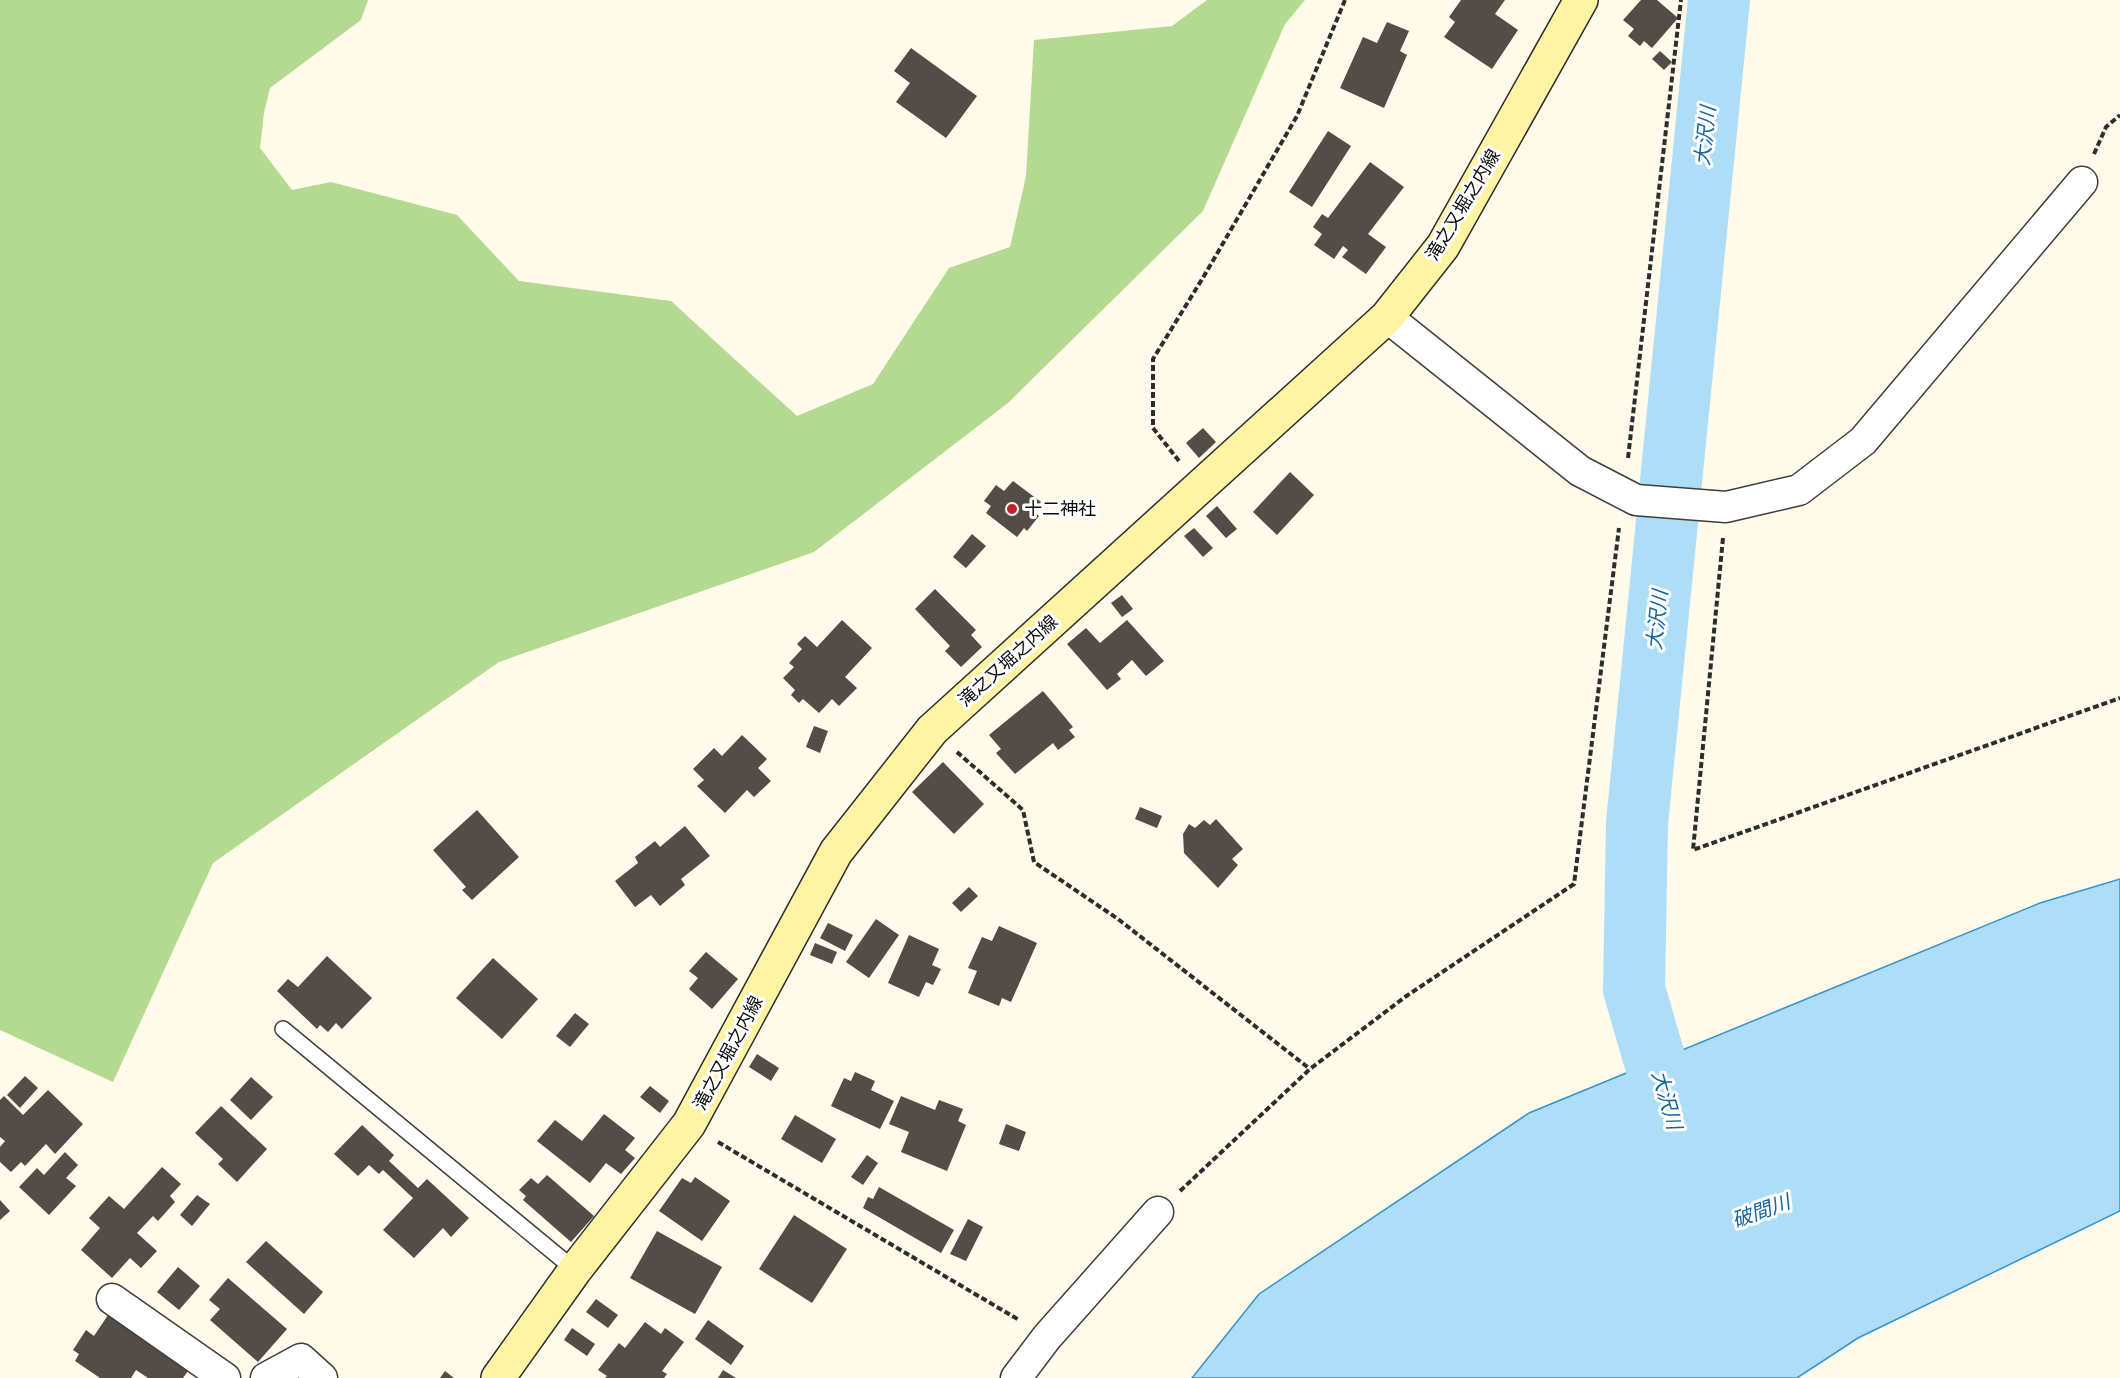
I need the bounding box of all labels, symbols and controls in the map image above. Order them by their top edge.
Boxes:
water label: 大沢川 [1690,103,1720,167]
street label: 滝之又堀之内線 [1421,145,1505,265]
place label: 十二神社 [1024,498,1096,520]
marker: 十二神社 [1005,502,1019,516]
water label: 大沢川 [1642,587,1672,651]
street label: 滝之又堀之内線 [954,611,1062,711]
street label: 滝之又堀之内線 [689,992,767,1114]
water label: 大沢川 [1647,1068,1687,1134]
water label: 破間川 [1729,1189,1795,1233]

